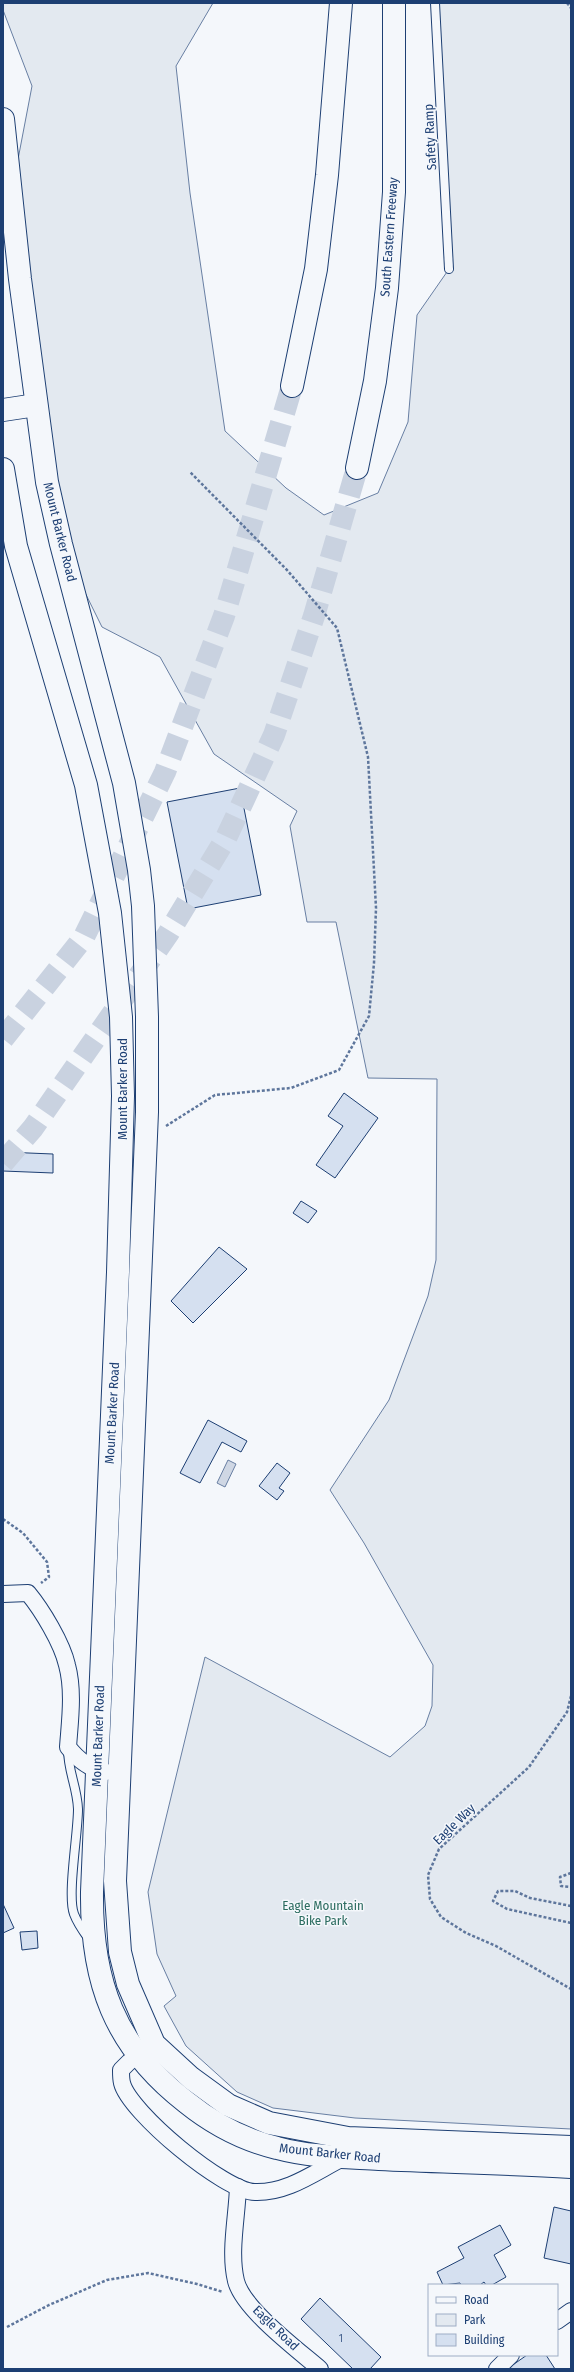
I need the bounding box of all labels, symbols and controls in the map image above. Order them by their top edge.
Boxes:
street label: Safety Ramp [421,103,439,171]
street label: South Eastern Freeway [377,177,401,297]
street label: Mount Barker Road [40,481,80,583]
street label: Mount Barker Road [115,1038,130,1140]
street label: Mount Barker Road [102,1362,122,1464]
street label: Mount Barker Road [89,1685,107,1787]
street label: Eagle Way [430,1800,478,1848]
park label: Eagle Mountain Bike Park [282,1898,364,1928]
street label: Mount Barker Road [279,2140,381,2166]
legend [428,2284,558,2356]
text: Road [464,2293,489,2307]
street label: Eagle Road [250,2302,302,2354]
text: Park [464,2313,486,2327]
house number: 1 [339,2332,343,2345]
text: Building [464,2333,505,2347]

